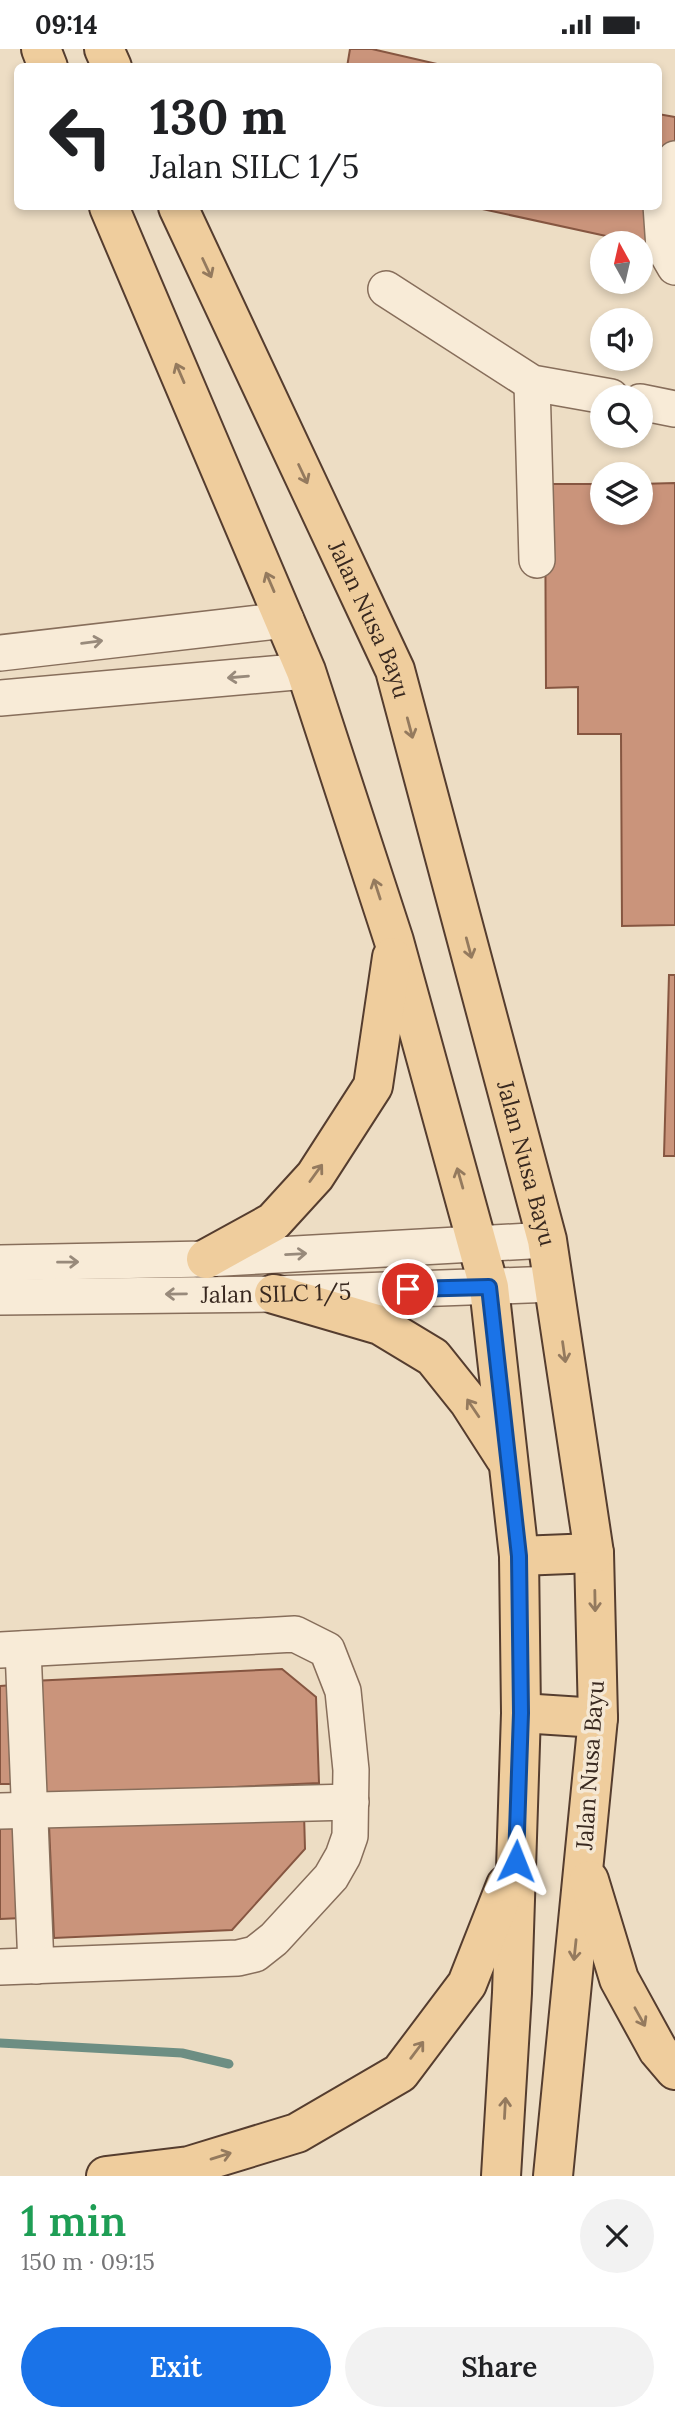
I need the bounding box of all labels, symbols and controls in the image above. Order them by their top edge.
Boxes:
text: 09:14 [35,8,98,41]
text: 130 m [150,85,286,147]
icon: left [35,91,126,182]
text: Jalan SILC 1/5 [150,146,359,187]
north arrow [590,231,653,294]
map controls [590,231,653,525]
one-way arrow [201,257,214,278]
button: sound [590,308,653,371]
one-way arrow [173,363,186,384]
button: search [590,385,653,448]
button: layers [590,462,653,525]
one-way arrow [297,463,310,484]
street label: Jalan Nusa Bayu [322,535,417,702]
one-way arrow [263,572,276,593]
one-way arrow [80,636,103,649]
one-way arrow [227,671,250,684]
one-way arrow [405,717,418,739]
one-way arrow [370,878,383,900]
one-way arrow [463,936,476,959]
street label: Jalan Nusa Bayu [491,1076,563,1249]
one-way arrow [308,1163,323,1182]
one-way arrow [453,1167,466,1189]
one-way arrow [284,1248,307,1261]
one-way arrow [56,1255,79,1269]
pin [378,1259,438,1319]
icon: arrive [389,1270,427,1308]
street label: Jalan SILC 1/5 [200,1276,352,1309]
one-way arrow [164,1287,187,1301]
one-way arrow [558,1340,571,1363]
one-way arrow [465,1399,480,1418]
one-way arrow [588,1590,602,1613]
street label: Jalan Nusa Bayu [569,1679,610,1852]
position arrow [479,1824,553,1898]
one-way arrow [568,1939,581,1961]
one-way arrow [634,2006,647,2027]
one-way arrow [410,2041,425,2059]
one-way arrow [499,2097,512,2120]
one-way arrow [210,2149,232,2162]
text: 1 min [21,2194,126,2248]
button: close [580,2199,654,2273]
text: 150 m · 09:15 [21,2247,155,2276]
button: Exit [21,2327,331,2407]
button: Share [345,2327,654,2407]

